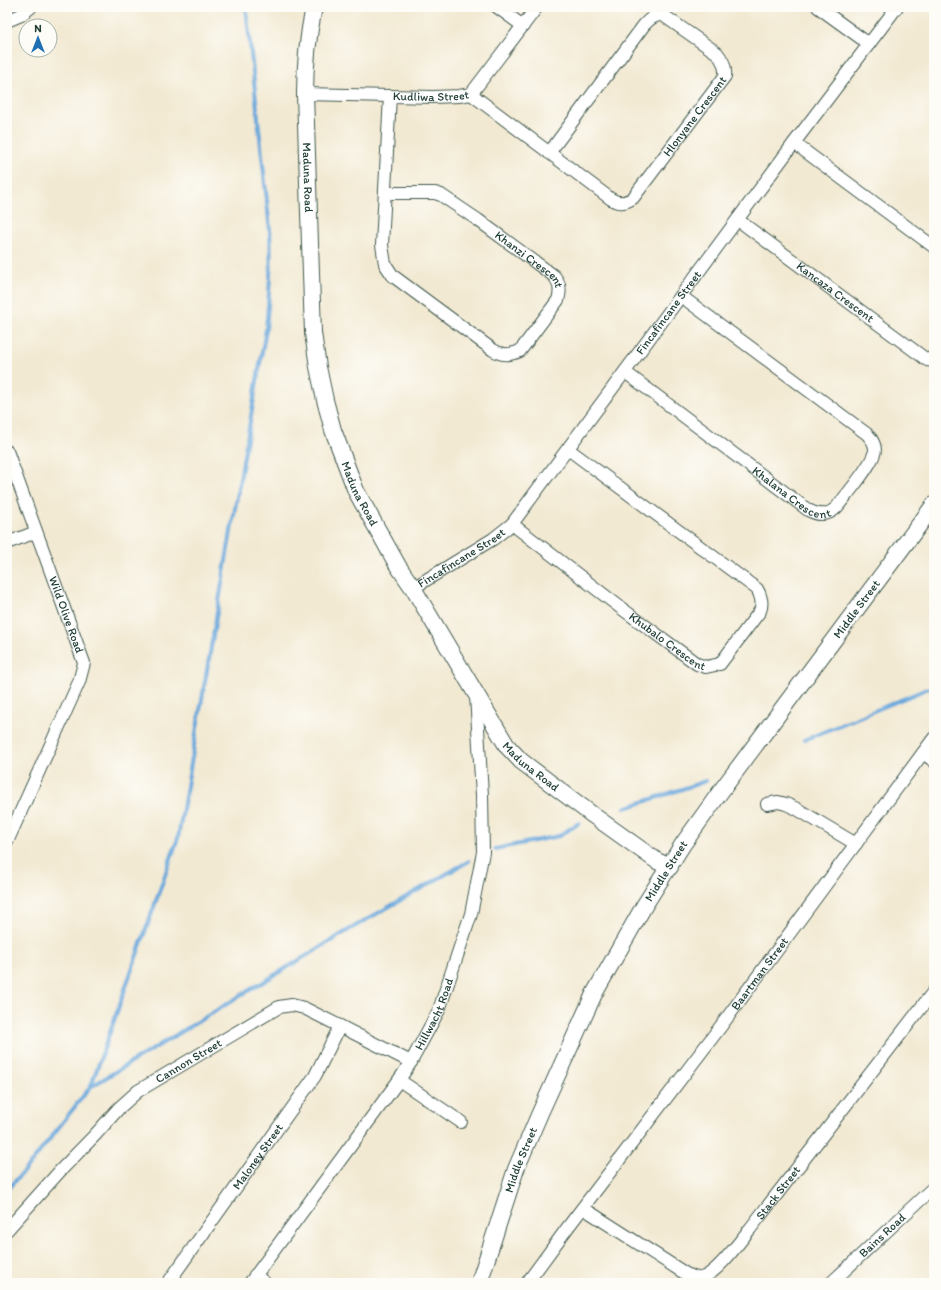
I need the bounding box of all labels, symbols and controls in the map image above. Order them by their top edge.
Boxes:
north arrow [18,18,58,58]
text: N [34,22,42,35]
street label: Hlonyane Crescent [660,73,730,159]
street label: Kudliwa Street [393,87,471,104]
street label: Maduna Road [300,142,316,213]
street label: Khanzi Crescent [492,228,566,290]
street label: Kancaza Crescent [794,259,877,326]
street label: Fincafincane Street [633,268,704,357]
street label: Maduna Road [338,459,381,529]
street label: Khalana Crescent [750,463,834,521]
street label: Fincafincane Street [415,525,508,590]
street label: Wild Olive Road [46,574,87,655]
street label: Middle Street [830,577,883,641]
street label: Khubalo Crescent [626,609,708,674]
street label: Maduna Road [499,739,562,795]
street label: Middle Street [642,837,691,904]
street label: Baartman Street [728,934,791,1013]
street label: Hillwacht Road [412,976,456,1052]
street label: Cannon Street [153,1036,225,1086]
street label: Maloney Street [230,1121,286,1192]
street label: Middle Street [502,1125,540,1194]
street label: Stack Street [753,1163,803,1222]
street label: Bains Road [856,1210,909,1260]

